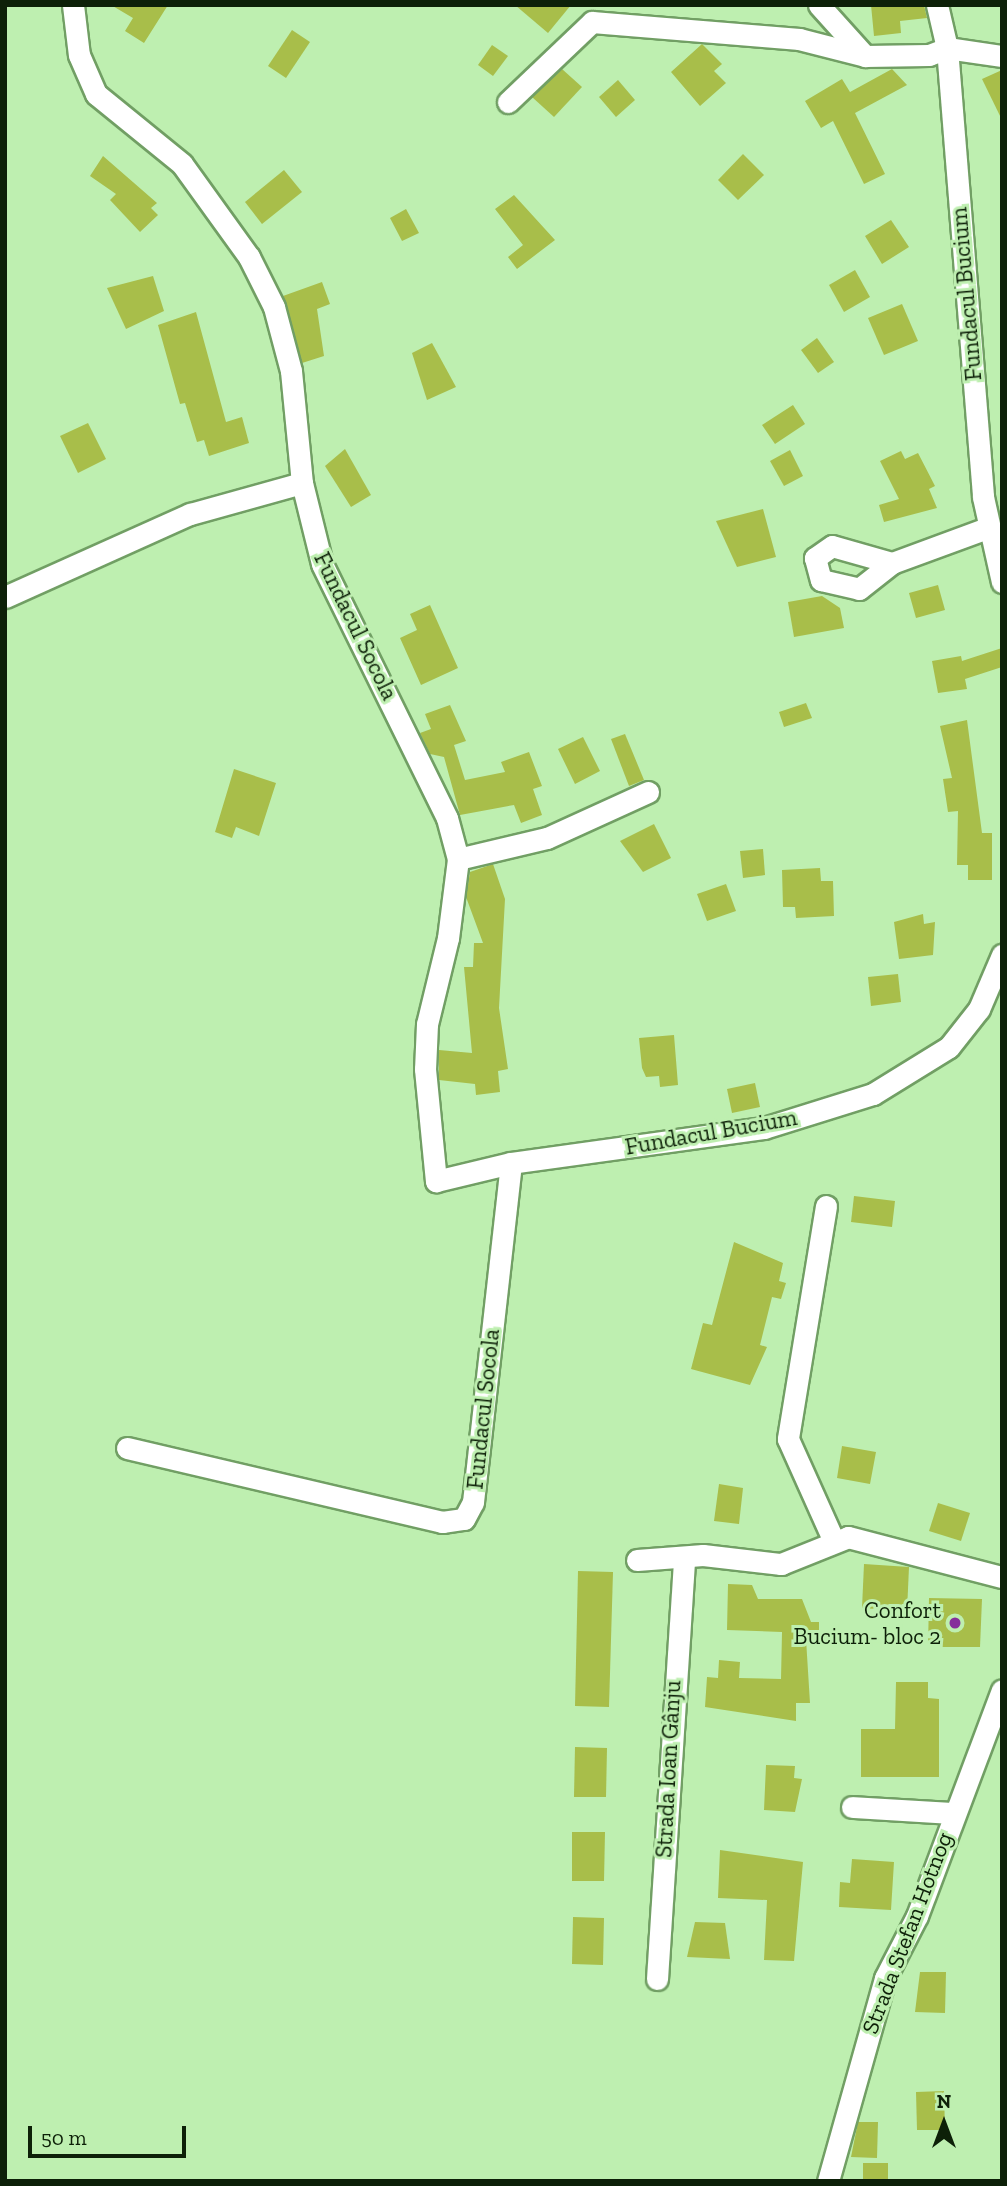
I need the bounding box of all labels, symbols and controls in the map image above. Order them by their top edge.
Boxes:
street label: Fundacul Bucium [945,206,987,382]
street label: Fundacul Socola [308,547,404,705]
street label: Fundacul Bucium [623,1103,799,1161]
street label: Fundacul Socola [461,1327,505,1491]
place label: Confort Bucium- bloc 2 [794,1596,941,1650]
marker: Confort Bucium- bloc 2 [947,1615,963,1631]
street label: Strada Ioan Gânju [650,1680,686,1858]
street label: Strada Stefan Hotnog [856,1828,958,2038]
north arrow [909,2088,979,2158]
text: N [937,2090,951,2113]
scale bar [32,2112,189,2156]
text: 50 m [41,2125,87,2150]

